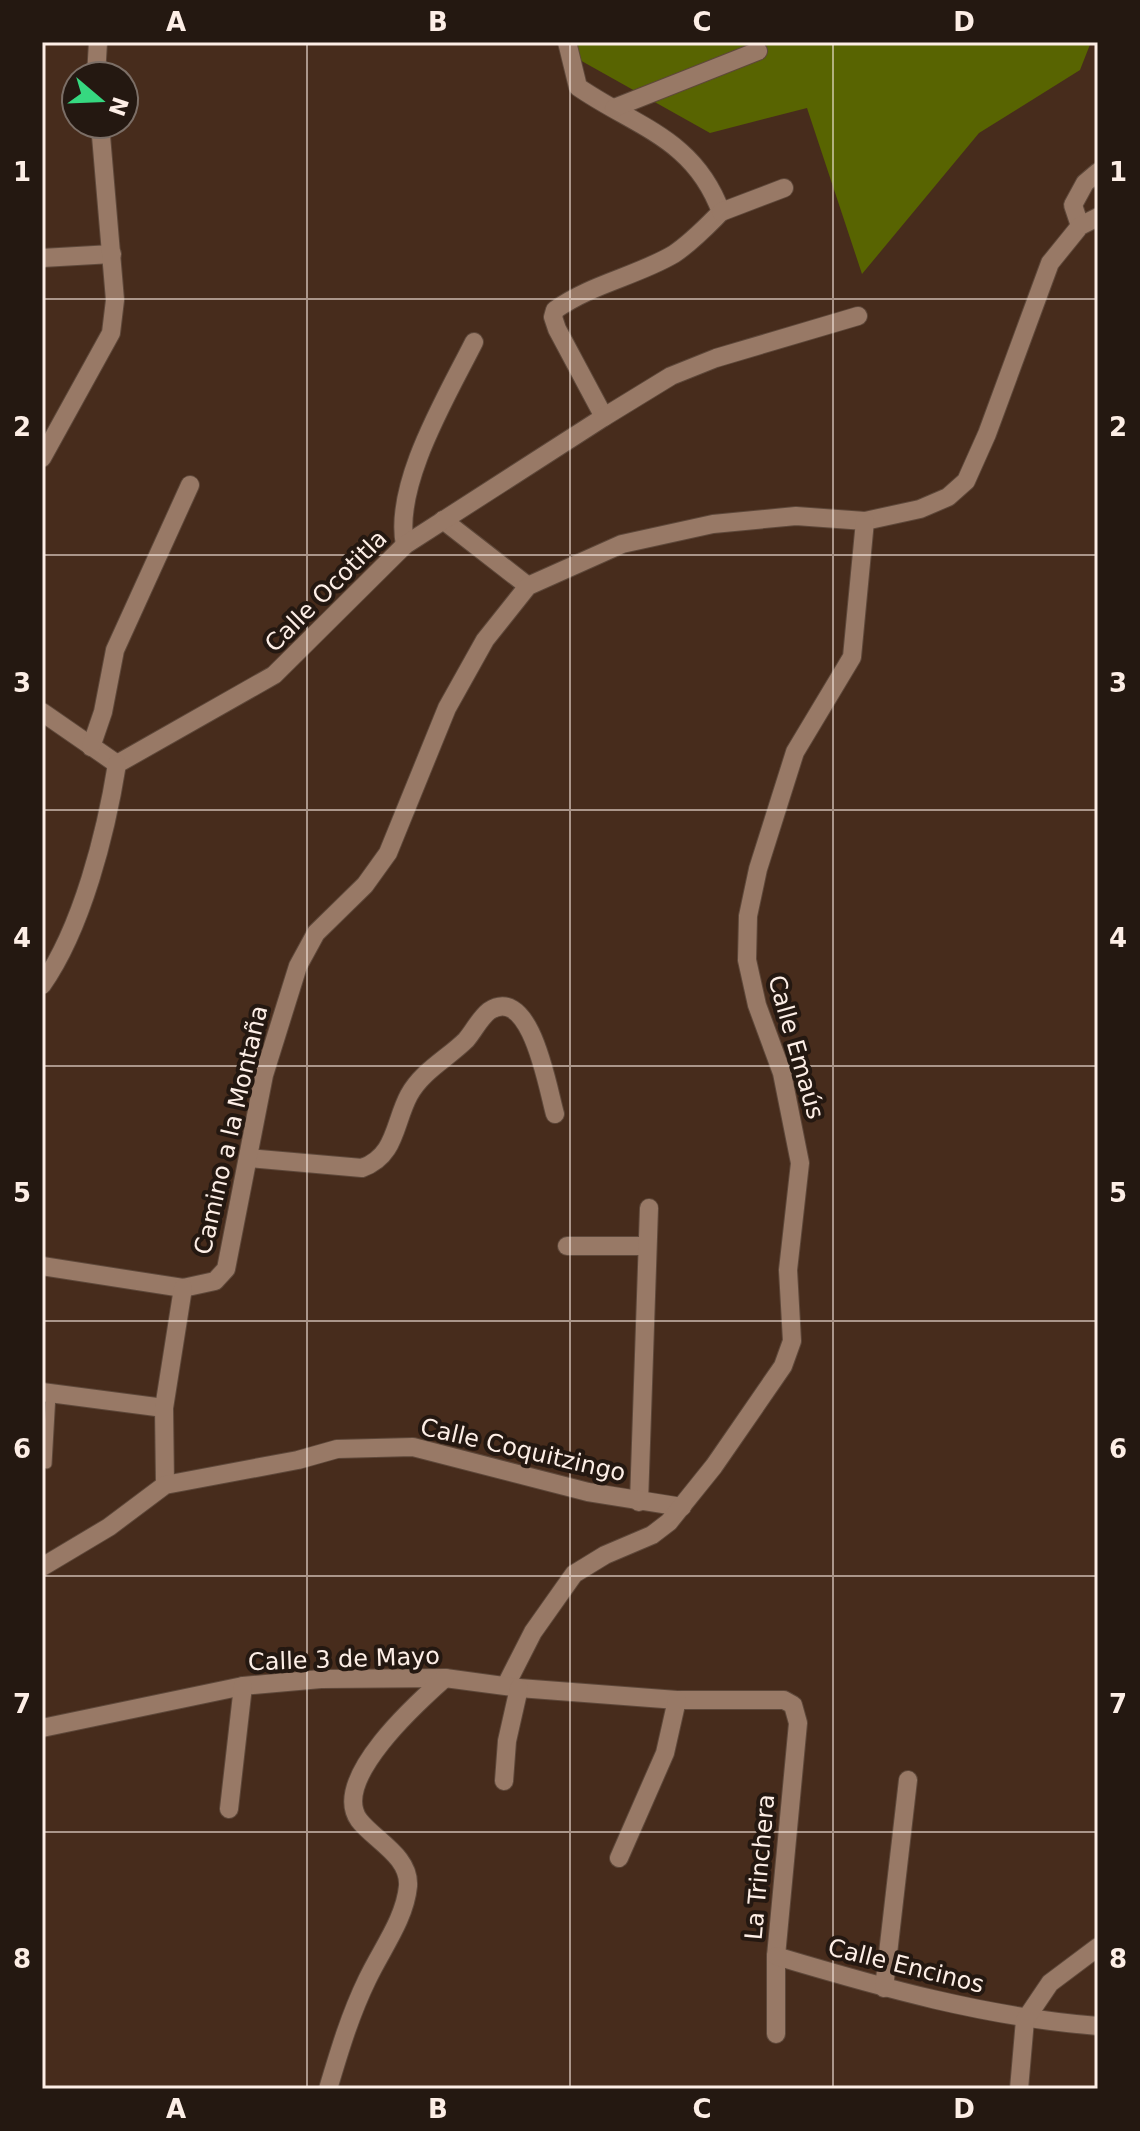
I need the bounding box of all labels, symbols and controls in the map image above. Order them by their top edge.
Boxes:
text: A [166,7,186,37]
text: B [428,7,448,37]
text: C [692,7,712,37]
text: D [953,7,975,37]
north arrow [60,60,140,140]
text: N [104,94,133,119]
text: 1 [13,157,31,187]
text: 1 [1109,157,1127,187]
text: 2 [13,412,31,442]
text: 2 [1109,412,1127,442]
street label: Calle Ocotitla [259,524,393,658]
text: 3 [13,668,31,698]
text: 3 [1109,668,1127,698]
text: 4 [13,923,31,953]
text: 4 [1109,923,1127,953]
street label: Calle Emaús [762,972,830,1122]
street label: Camino a la Montaña [189,1003,273,1257]
text: 5 [13,1178,31,1208]
text: 5 [1109,1178,1127,1208]
street label: Calle Coquitzingo [418,1413,628,1487]
text: 6 [13,1434,31,1464]
text: 6 [1109,1434,1127,1464]
street label: Calle 3 de Mayo [248,1642,440,1676]
text: 7 [13,1689,31,1719]
text: 7 [1109,1689,1127,1719]
street label: La Trinchera [740,1793,780,1941]
street label: Calle Encinos [825,1933,987,1999]
text: 8 [13,1944,31,1974]
text: 8 [1109,1944,1127,1974]
text: A [166,2094,186,2124]
text: B [428,2094,448,2124]
text: C [692,2094,712,2124]
text: D [953,2094,975,2124]

